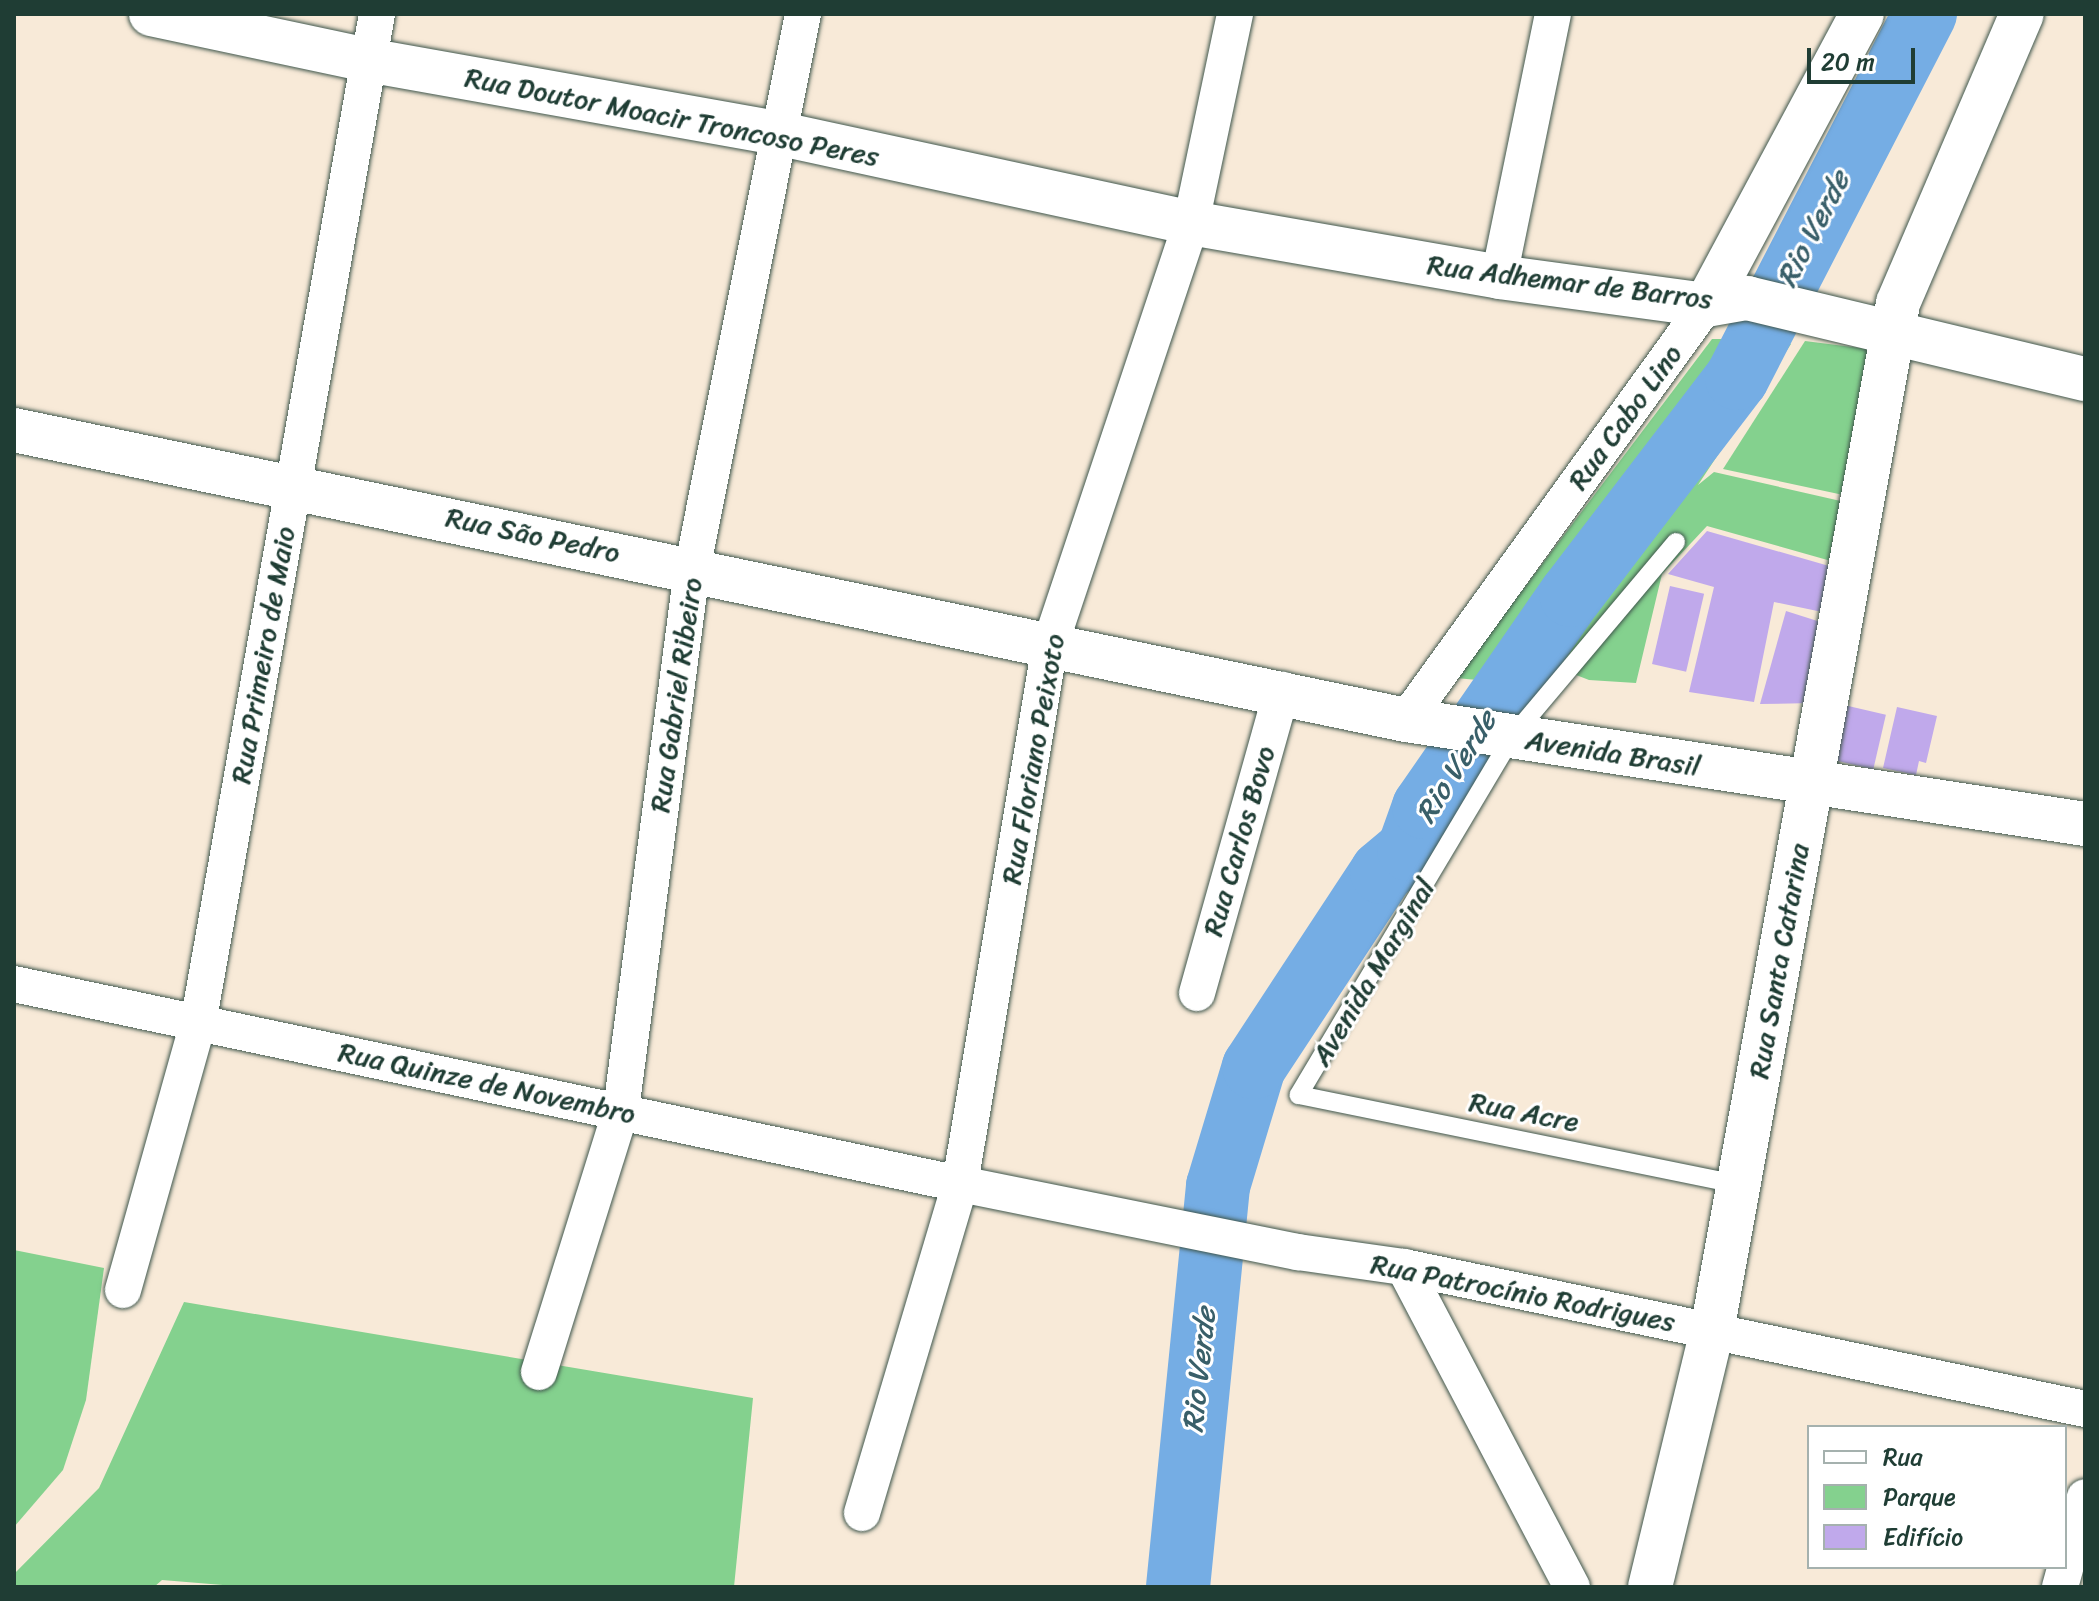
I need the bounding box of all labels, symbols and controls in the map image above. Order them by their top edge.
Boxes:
scale bar [1811,32,1919,82]
text: 20 m [1821,41,1875,83]
street label: Rua Doutor Moacir Troncoso Peres [462,60,882,174]
water label: Rio Verde [1769,166,1857,292]
street label: Rua Adhemar de Barros [1426,248,1714,316]
street label: Rua Cabo Lino [1561,338,1689,496]
street label: Rua São Pedro [442,500,624,570]
street label: Rua Primeiro de Maio [224,524,302,786]
street label: Rua Gabriel Ribeiro [643,576,709,814]
street label: Rua Floriano Peixoto [994,631,1072,887]
water label: Rio Verde [1408,705,1504,829]
street label: Avenida Brasil [1523,723,1703,783]
street label: Rua Carlos Bovo [1196,742,1282,940]
street label: Rua Santa Catarina [1742,840,1816,1082]
street label: Avenida Marginal [1304,872,1442,1072]
street label: Rua Quinze de Novembro [335,1035,639,1131]
street label: Rua Acre [1466,1085,1582,1139]
street label: Rua Patrocínio Rodrigues [1368,1247,1678,1339]
water label: Rio Verde [1175,1307,1223,1433]
legend [1807,1425,2067,1569]
text: Rua [1883,1436,1922,1478]
text: Parque [1883,1476,1956,1518]
text: Edifício [1883,1516,1963,1558]

